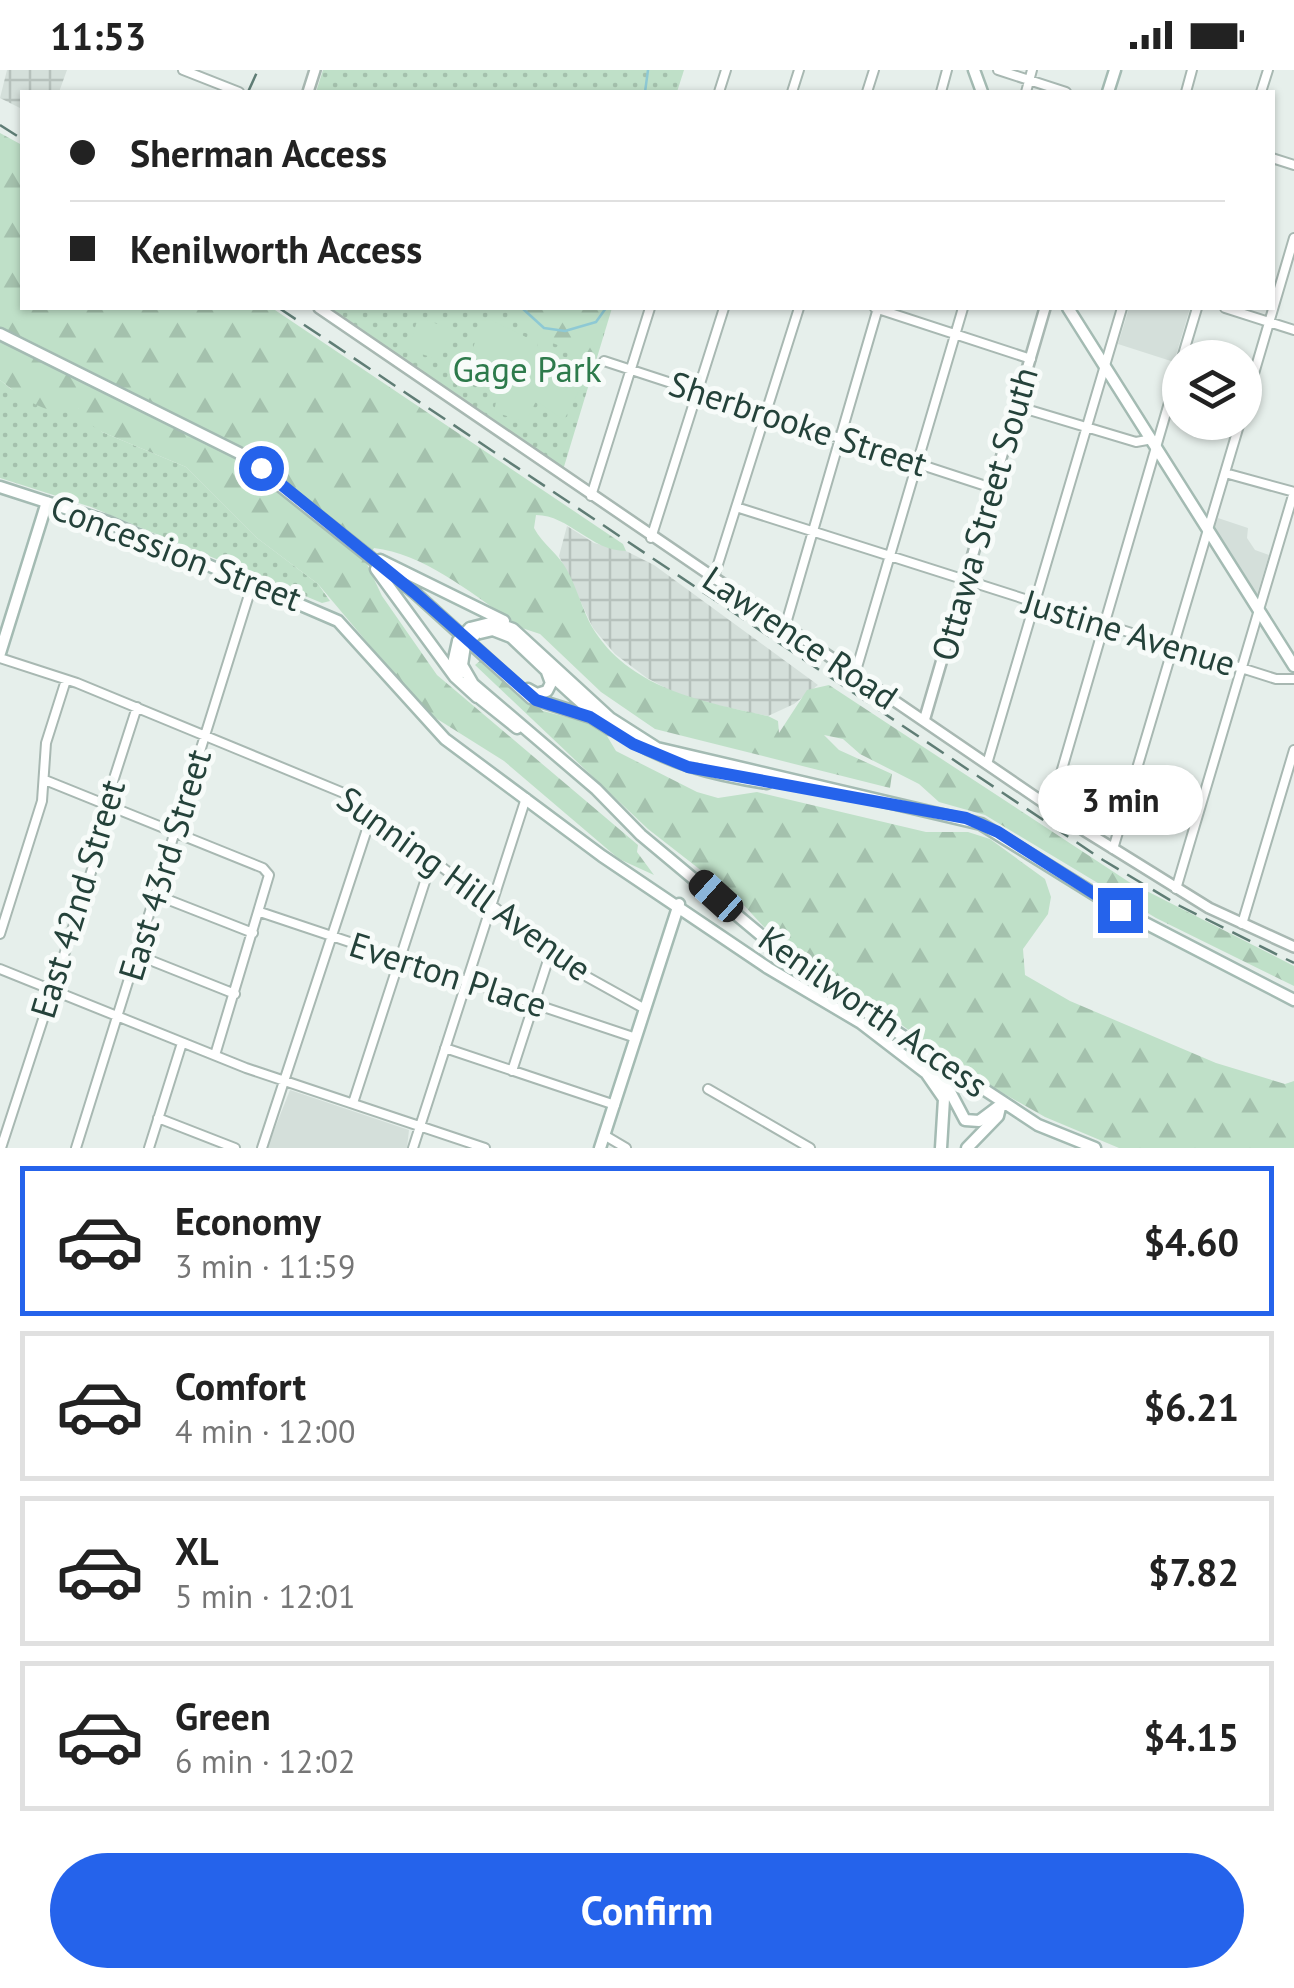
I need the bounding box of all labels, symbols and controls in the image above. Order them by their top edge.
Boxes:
text: 11:53 [50,11,146,60]
text: Sherman Access [130,128,387,177]
text: Kenilworth Access [130,224,422,273]
map controls [1162,340,1262,440]
button: layers [1162,340,1262,440]
park label: Gage Park [452,346,602,392]
street label: Sherbrooke Street [663,360,933,486]
street label: Ottawa Street South [920,362,1048,666]
route start [239,446,284,491]
street label: Concession Street [44,483,308,621]
street label: Lawrence Road [694,555,907,719]
street label: Justine Avenue [1016,577,1241,686]
street label: East 43rd Street [107,743,221,986]
callout: 3 min [1038,765,1202,835]
street label: East 42nd Street [19,774,135,1024]
street label: Sunning Hill Avenue [328,775,601,991]
text: 3 min [1081,779,1160,821]
car [684,865,748,927]
route end [1098,888,1143,933]
street label: Kenilworth Access [750,915,997,1107]
street label: Everton Place [344,921,553,1028]
icon: car [55,1196,145,1286]
text: Economy [175,1196,321,1245]
text: $4.60 [1143,1217,1239,1266]
text: 3 min · 11:59 [175,1245,355,1287]
icon: car [55,1361,145,1451]
text: Comfort [175,1361,306,1410]
text: $6.21 [1143,1382,1239,1431]
text: 4 min · 12:00 [175,1410,355,1452]
icon: car [55,1526,145,1616]
text: XL [175,1526,219,1575]
text: $7.82 [1148,1547,1239,1596]
text: 5 min · 12:01 [175,1575,355,1617]
icon: car [55,1691,145,1781]
text: Green [175,1691,271,1740]
text: $4.15 [1143,1712,1239,1761]
text: 6 min · 12:02 [175,1740,355,1782]
button: Confirm [50,1853,1244,1968]

